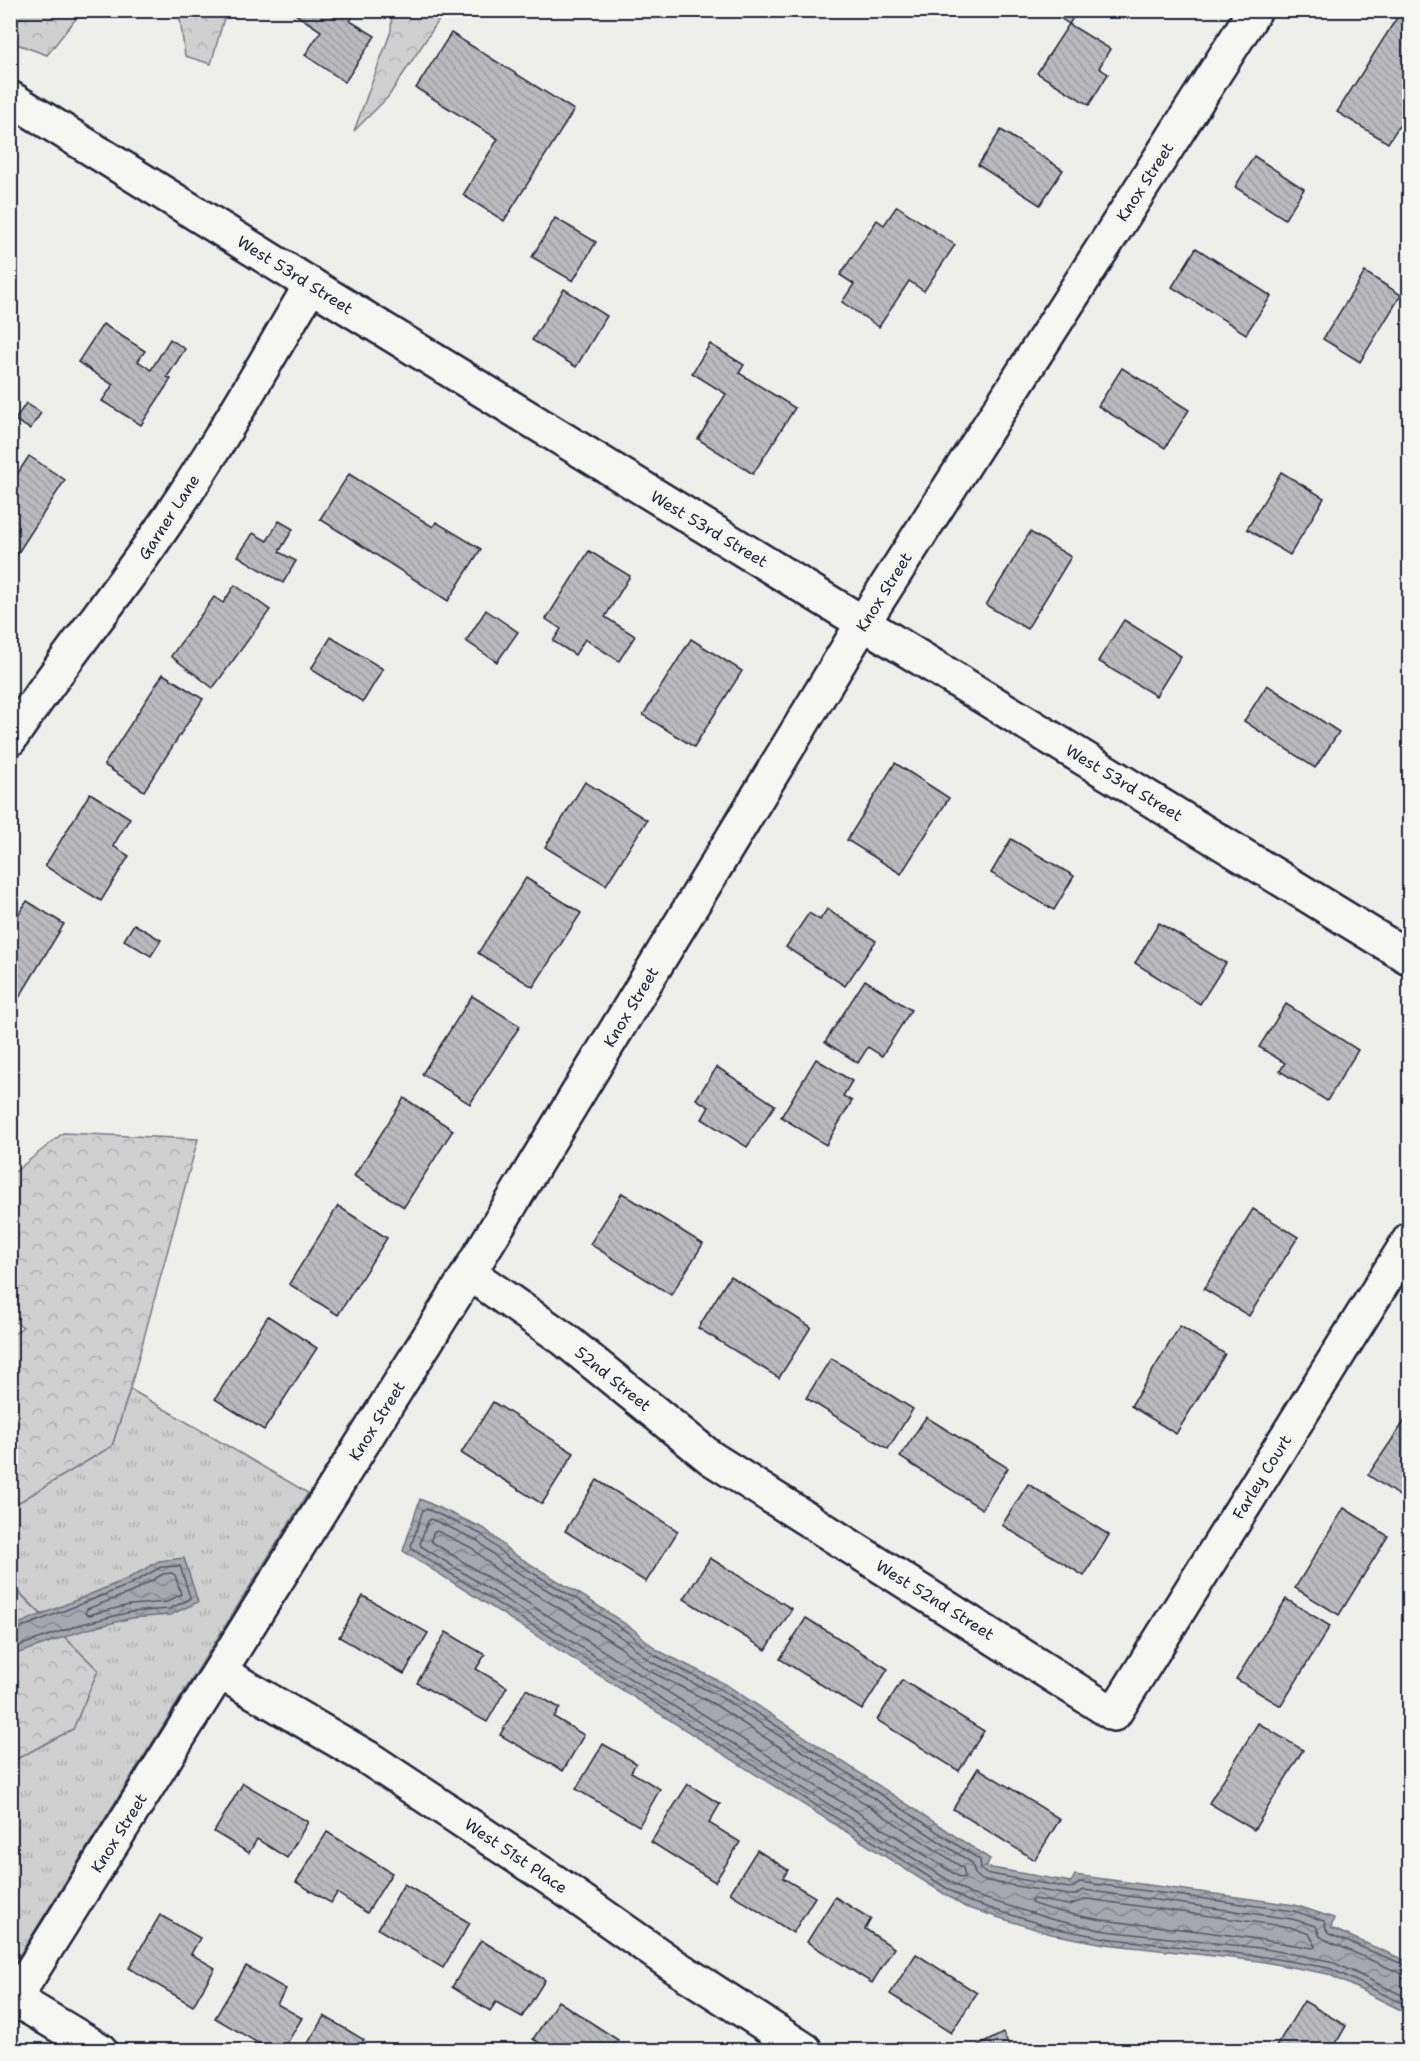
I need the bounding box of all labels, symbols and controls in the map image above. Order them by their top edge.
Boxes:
street label: Knox Street [1112,139,1178,225]
street label: West 53rd Street [233,231,357,319]
street label: Garner Lane [134,470,204,564]
street label: West 53rd Street [647,486,771,572]
street label: Knox Street [851,548,917,636]
street label: West 53rd Street [1062,740,1186,826]
street label: Knox Street [599,963,663,1051]
street label: 52nd Street [571,1342,655,1416]
street label: Knox Street [344,1377,410,1465]
street label: Farley Court [1228,1431,1296,1523]
street label: West 52nd Street [872,1555,998,1645]
street label: Knox Street [86,1789,152,1877]
street label: West 51st Place [461,1814,571,1898]

